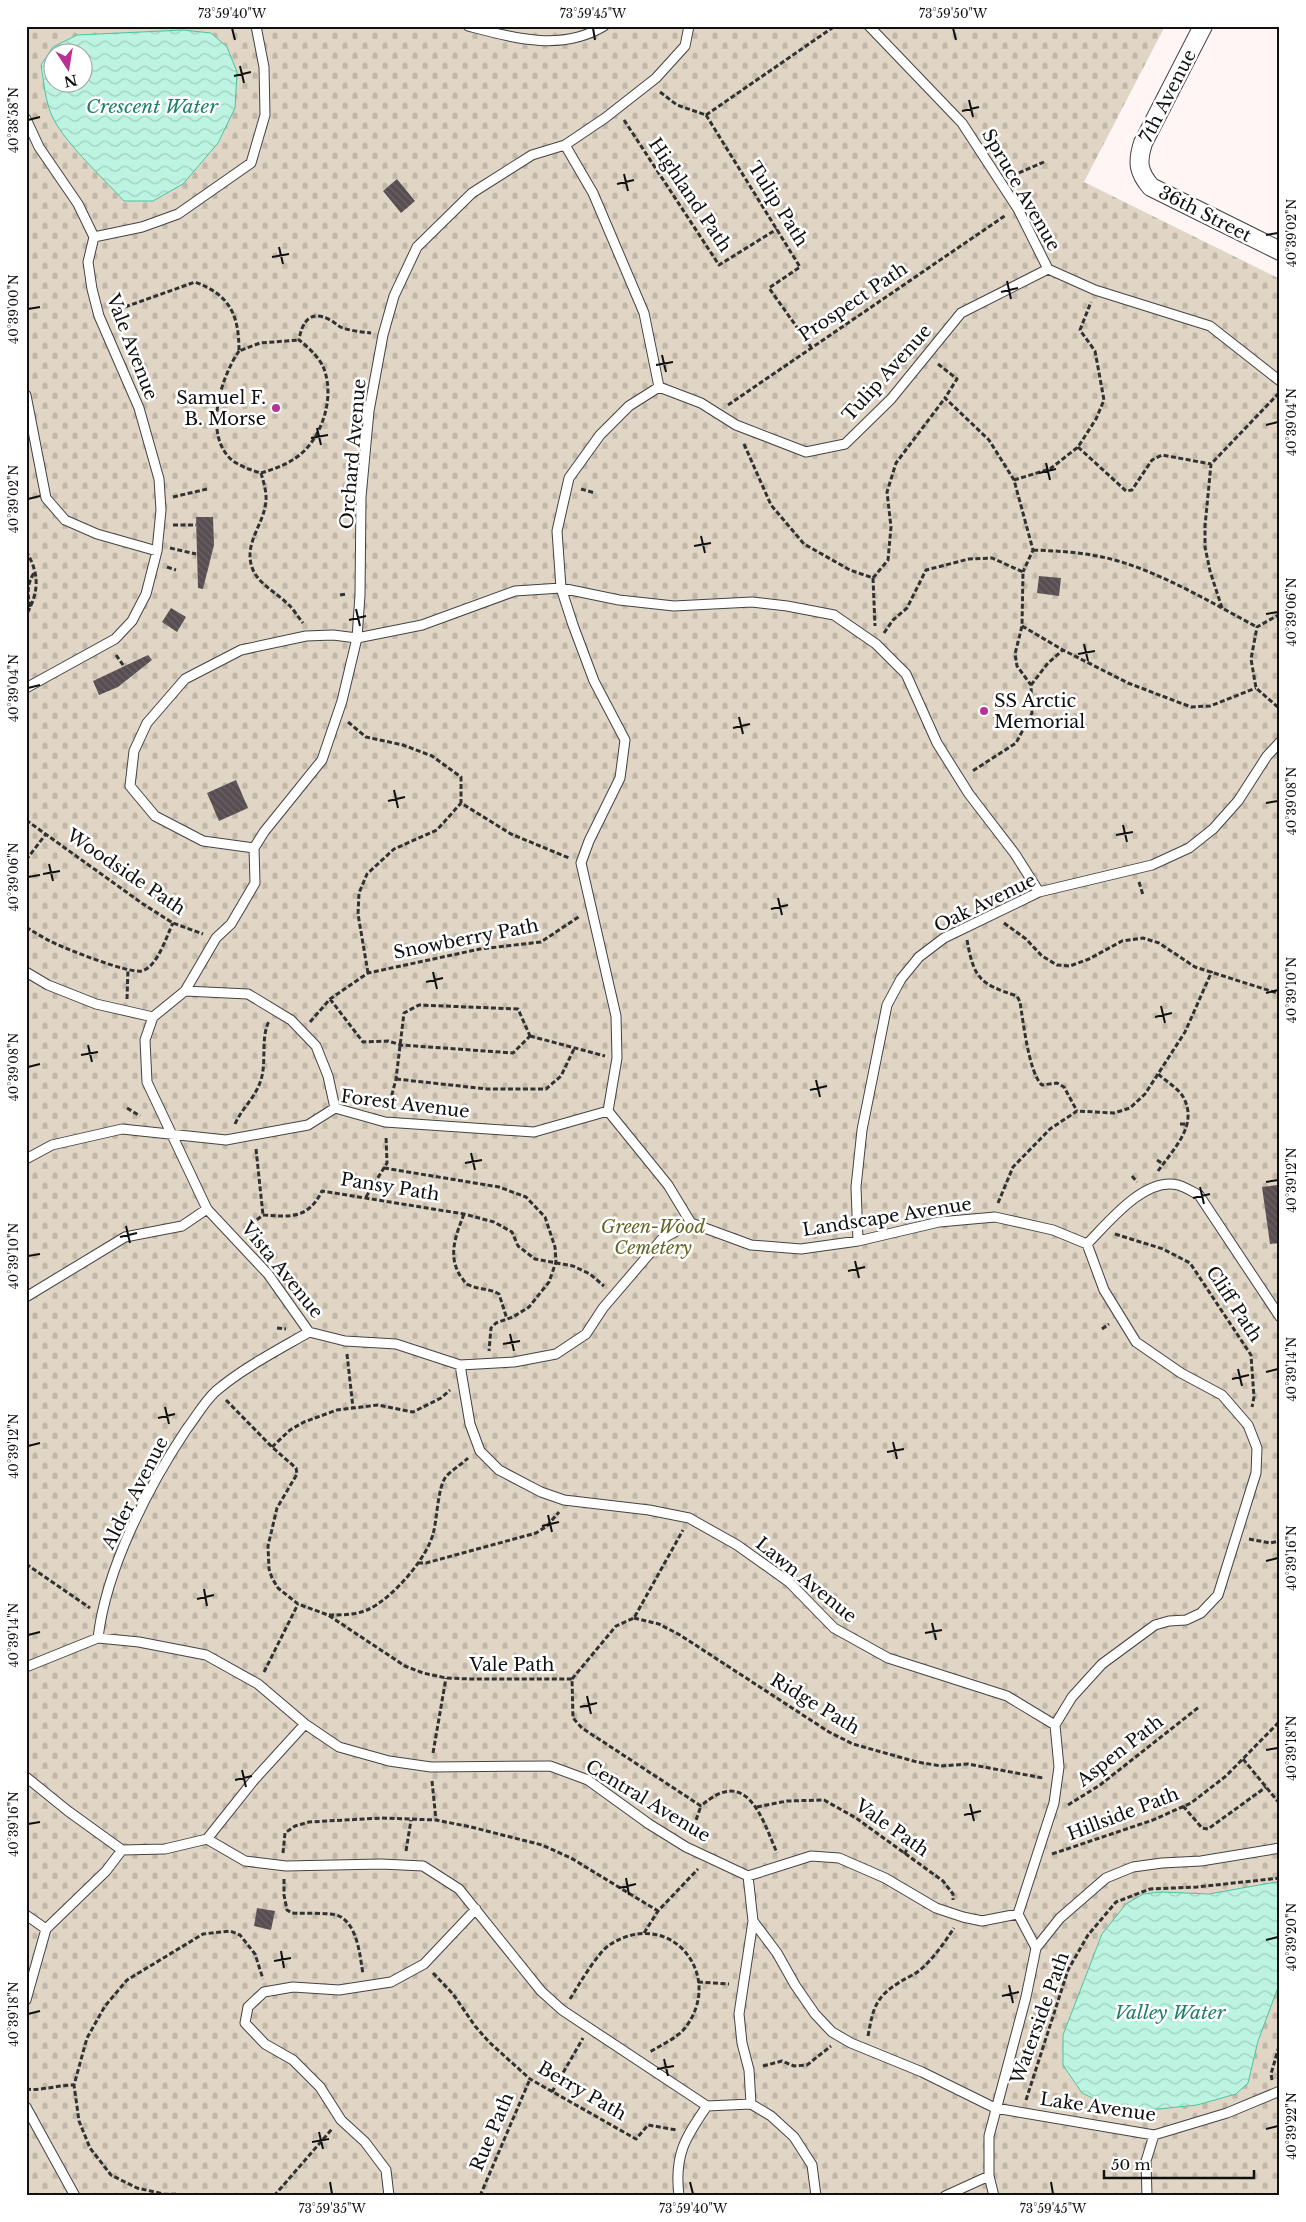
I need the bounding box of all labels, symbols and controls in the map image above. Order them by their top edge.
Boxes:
text: 73°59'40"W [198,6,267,21]
text: 73°59'45"W [560,6,627,21]
text: 73°59'50"W [919,6,988,21]
north arrow [42,42,92,92]
street label: 7th Avenue [1135,46,1201,146]
text: N [62,71,79,91]
text: 40°38'58"N [6,87,21,153]
water label: Crescent Water [86,95,219,118]
street label: Spruce Avenue [977,125,1065,255]
street label: Highland Path [644,134,736,256]
street label: Tulip Path [743,157,813,251]
street label: 36th Street [1155,181,1255,247]
text: 40°39'02"N [1284,199,1299,267]
street label: Prospect Path [795,258,911,346]
text: 40°39'00"N [6,274,21,344]
street label: Vale Avenue [101,290,162,403]
street label: Tulip Avenue [838,320,936,426]
street label: Orchard Avenue [335,378,371,530]
place label: Samuel F. B. Morse [176,387,266,430]
text: 40°39'04"N [1284,388,1299,456]
marker: Samuel F. B. Morse [270,402,282,414]
text: 40°39'02"N [6,465,21,533]
text: 40°39'06"N [1284,577,1299,646]
text: 40°39'04"N [6,654,21,722]
place label: SS Arctic Memorial [994,690,1085,733]
marker: SS Arctic Memorial [978,705,990,717]
text: 40°39'08"N [1284,767,1299,835]
street label: Woodside Path [62,824,190,920]
text: 40°39'06"N [6,842,21,911]
street label: Oak Avenue [930,869,1040,937]
street label: Snowberry Path [392,914,540,964]
text: 40°39'10"N [1284,957,1299,1023]
text: 40°39'08"N [6,1033,21,1101]
street label: Forest Avenue [339,1085,471,1123]
text: 40°39'12"N [1284,1147,1299,1213]
street label: Pansy Path [339,1168,441,1206]
street label: Landscape Avenue [801,1193,973,1241]
park label: Green-Wood Cemetery [601,1216,705,1259]
street label: Vista Avenue [236,1217,328,1323]
text: 40°39'10"N [6,1223,21,1289]
street label: Cliff Path [1201,1262,1267,1346]
text: 40°39'14"N [1284,1336,1299,1401]
text: 40°39'12"N [6,1413,21,1479]
street label: Alder Avenue [97,1433,173,1554]
text: 40°39'16"N [1284,1525,1299,1591]
street label: Lawn Avenue [751,1533,861,1627]
text: 40°39'14"N [6,1602,21,1667]
street label: Vale Path [468,1654,555,1676]
street label: Ridge Path [766,1669,864,1739]
street label: Aspen Path [1072,1710,1168,1792]
text: 40°39'18"N [1284,1715,1299,1781]
street label: Central Avenue [582,1755,714,1847]
street label: Hillside Path [1064,1783,1182,1845]
text: 40°39'16"N [6,1791,21,1857]
street label: Vale Path [850,1794,933,1861]
text: 40°39'20"N [1284,1903,1299,1971]
street label: Waterside Path [1006,1949,1074,2088]
text: 40°39'18"N [6,1981,21,2047]
water label: Valley Water [1115,2001,1227,2024]
street label: Berry Path [534,2057,630,2125]
street label: Lake Avenue [1039,2088,1157,2126]
street label: Rue Path [466,2089,518,2175]
text: 40°39'22"N [1284,2092,1299,2160]
scale bar [1104,2147,1254,2179]
text: 50 m [1111,2155,1151,2174]
text: 73°59'35"W [298,2201,366,2216]
text: 73°59'40"W [659,2201,728,2216]
text: 73°59'45"W [1020,2201,1087,2216]

